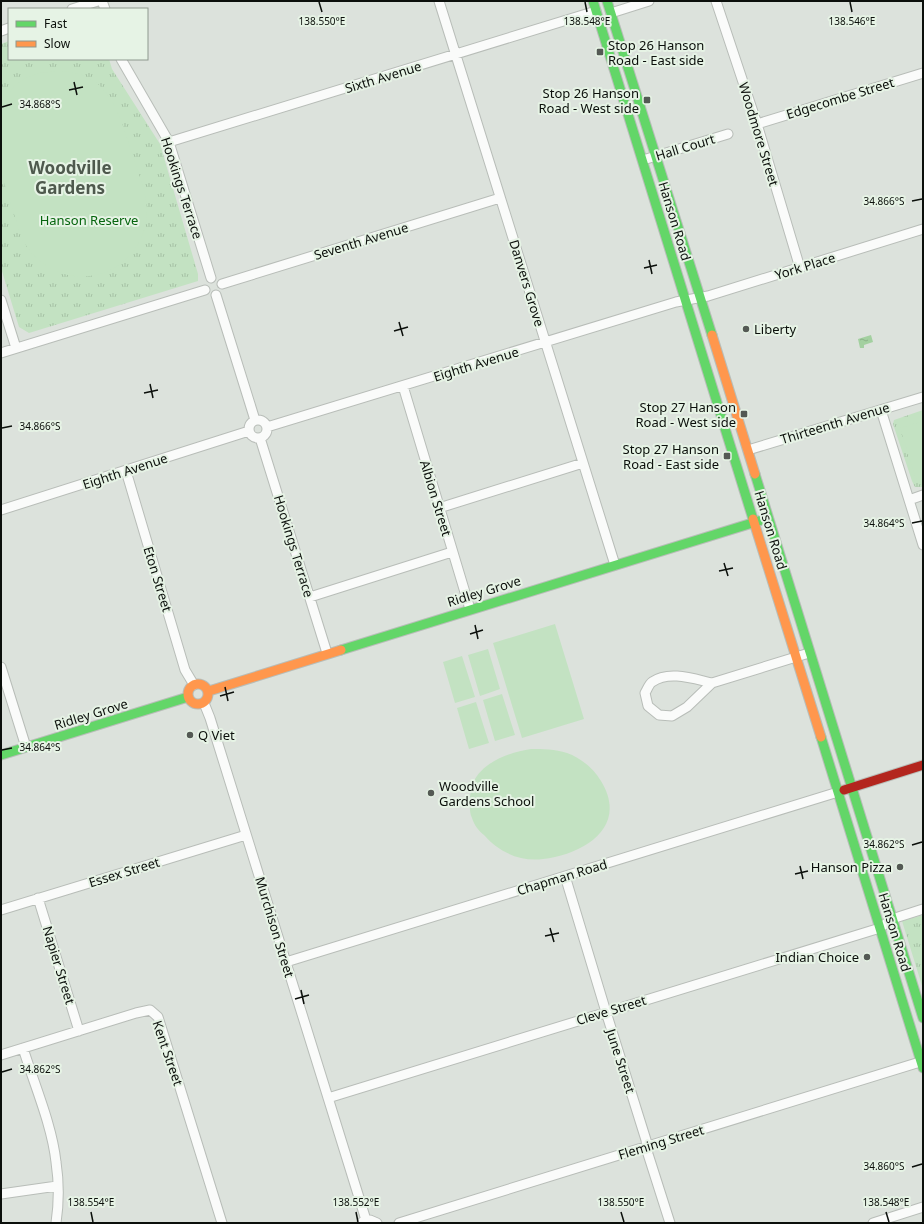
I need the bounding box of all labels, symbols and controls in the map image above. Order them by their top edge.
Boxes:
legend [8,8,148,60]
text: 138.550°E [299,14,345,28]
text: 138.548°E [564,14,610,28]
text: 138.546°E [829,14,875,28]
text: Fast [44,15,68,32]
text: Slow [44,35,71,52]
place label: Stop 26 Hanson Road - East side [608,36,704,69]
marker: Stop 26 Hanson Road - East side [595,47,605,57]
street label: Sixth Avenue [343,57,423,97]
street label: Edgecombe Street [784,73,896,123]
street label: Woodmore Street [735,80,783,188]
place label: Stop 26 Hanson Road - West side [538,84,639,117]
marker: Stop 26 Hanson Road - West side [642,95,652,105]
text: 34.868°S [19,97,61,111]
street label: Hall Court [653,129,717,165]
street label: Hookings Terrace [157,135,207,241]
district label: Woodville Gardens [28,156,112,199]
street label: Hanson Road [654,179,696,263]
text: 34.866°S [863,194,905,208]
park label: Hanson Reserve [40,211,138,229]
street label: Seventh Avenue [312,218,410,264]
street label: Danvers Grove [505,237,549,329]
street label: York Place [773,248,837,284]
place label: Liberty [754,320,797,338]
marker: Liberty [741,324,751,334]
street label: Eighth Avenue [431,342,521,386]
place label: Stop 27 Hanson Road - West side [635,398,736,431]
street label: Thirteenth Avenue [778,398,892,448]
marker: Stop 27 Hanson Road - West side [739,409,749,419]
text: 34.866°S [19,419,61,433]
place label: Stop 27 Hanson Road - East side [623,440,719,473]
street label: Eighth Avenue [80,449,170,493]
marker: Stop 27 Hanson Road - East side [722,451,732,461]
street label: Albion Street [416,458,456,538]
street label: Hanson Road [750,488,792,572]
street label: Hookings Terrace [270,493,318,599]
text: 34.864°S [863,516,905,530]
street label: Eton Street [140,544,177,614]
street label: Ridley Grove [445,571,523,611]
street label: Ridley Grove [52,694,130,734]
place label: Q Viet [198,726,235,744]
marker: Q Viet [185,730,195,740]
text: 34.864°S [19,740,61,754]
place label: Woodville Gardens School [439,777,534,810]
marker: Woodville Gardens School [426,788,436,798]
text: 34.862°S [863,837,905,851]
street label: Essex Street [86,853,162,891]
street label: Chapman Road [515,855,609,899]
place label: Hanson Pizza [811,858,892,876]
marker: Hanson Pizza [895,862,905,872]
street label: Murchison Street [251,874,299,980]
street label: Hanson Road [874,890,916,974]
street label: Napier Street [39,924,80,1007]
place label: Indian Choice [775,948,859,966]
marker: Indian Choice [862,952,872,962]
street label: Cleve Street [574,991,648,1029]
street label: Kent Street [148,1018,188,1088]
street label: June Street [602,1025,640,1096]
text: 34.862°S [19,1062,61,1076]
street label: Fleming Street [616,1120,706,1164]
text: 34.860°S [863,1159,905,1173]
text: 138.554°E [68,1195,114,1209]
text: 138.552°E [333,1195,379,1209]
text: 138.550°E [598,1195,644,1209]
text: 138.548°E [863,1195,909,1209]

